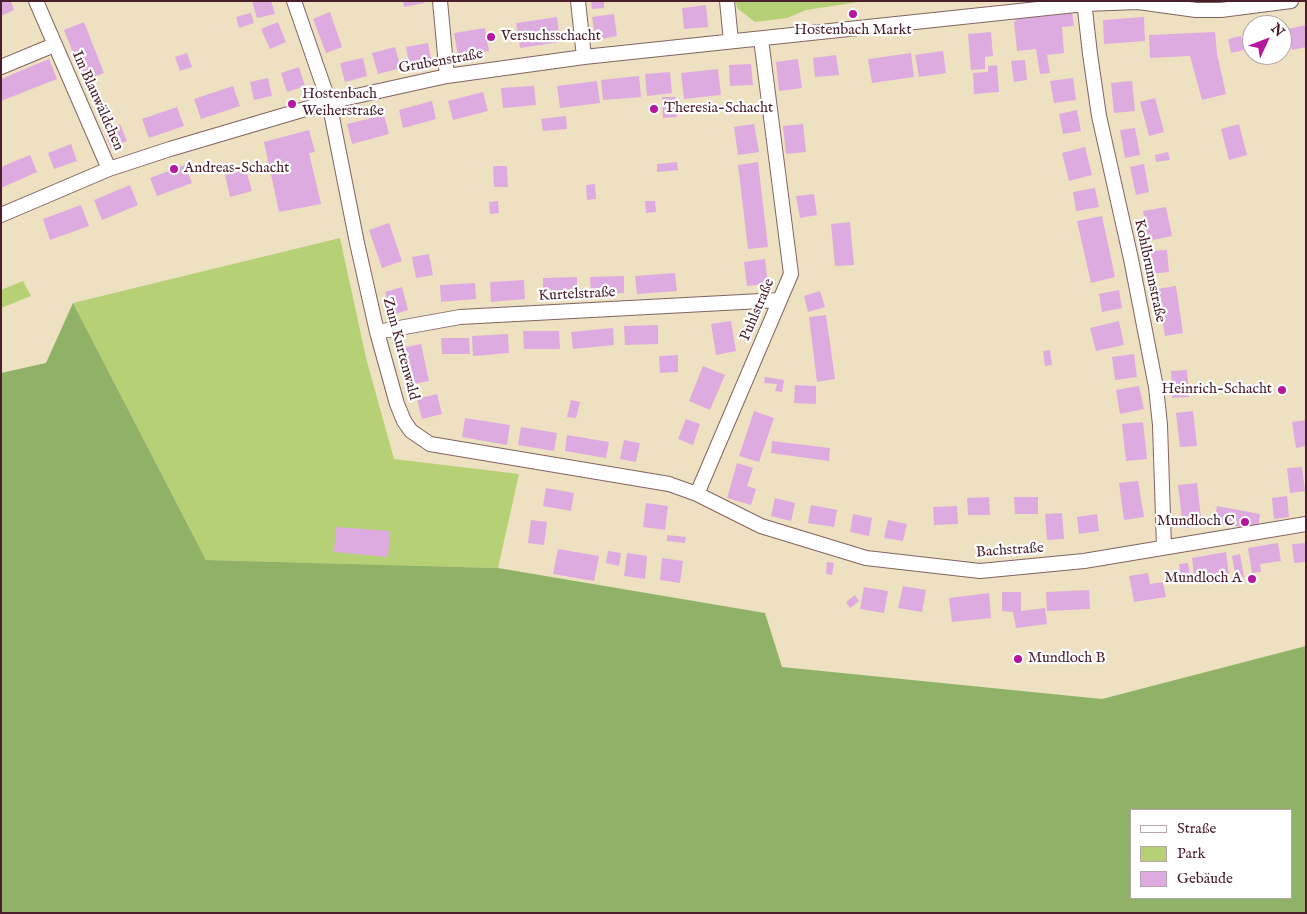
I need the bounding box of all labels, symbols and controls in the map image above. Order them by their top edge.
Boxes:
marker: Hostenbach Markt [847,8,859,20]
north arrow [1242,15,1292,65]
text: N [1267,20,1288,41]
place label: Hostenbach Markt [794,22,912,40]
place label: Versuchsschacht [501,28,601,46]
marker: Versuchsschacht [485,31,497,43]
street label: Grubenstraße [398,46,484,78]
street label: Im Blauwäldchen [67,48,127,154]
place label: Hostenbach Weiherstraße [302,86,384,121]
marker: Hostenbach Weiherstraße [286,98,298,110]
place label: Theresia-Schacht [664,100,773,118]
marker: Theresia-Schacht [648,103,660,115]
place label: Andreas-Schacht [184,160,289,178]
marker: Andreas-Schacht [168,163,180,175]
street label: Kohlbrunnstraße [1129,218,1169,324]
street label: Puhlstraße [737,276,779,344]
street label: Kurtelstraße [538,284,616,306]
street label: Zum Kurtenwald [378,296,422,402]
place label: Heinrich-Schacht [1161,381,1272,399]
marker: Heinrich-Schacht [1276,384,1288,396]
place label: Mundloch C [1157,513,1235,531]
marker: Mundloch C [1239,516,1251,528]
street label: Bachstraße [976,540,1044,562]
place label: Mundloch A [1164,570,1242,588]
marker: Mundloch A [1246,573,1258,585]
place label: Mundloch B [1028,650,1105,668]
marker: Mundloch B [1012,653,1024,665]
legend [1130,809,1292,899]
text: Straße [1177,819,1216,838]
text: Park [1177,844,1206,863]
text: Gebäude [1177,869,1233,888]

